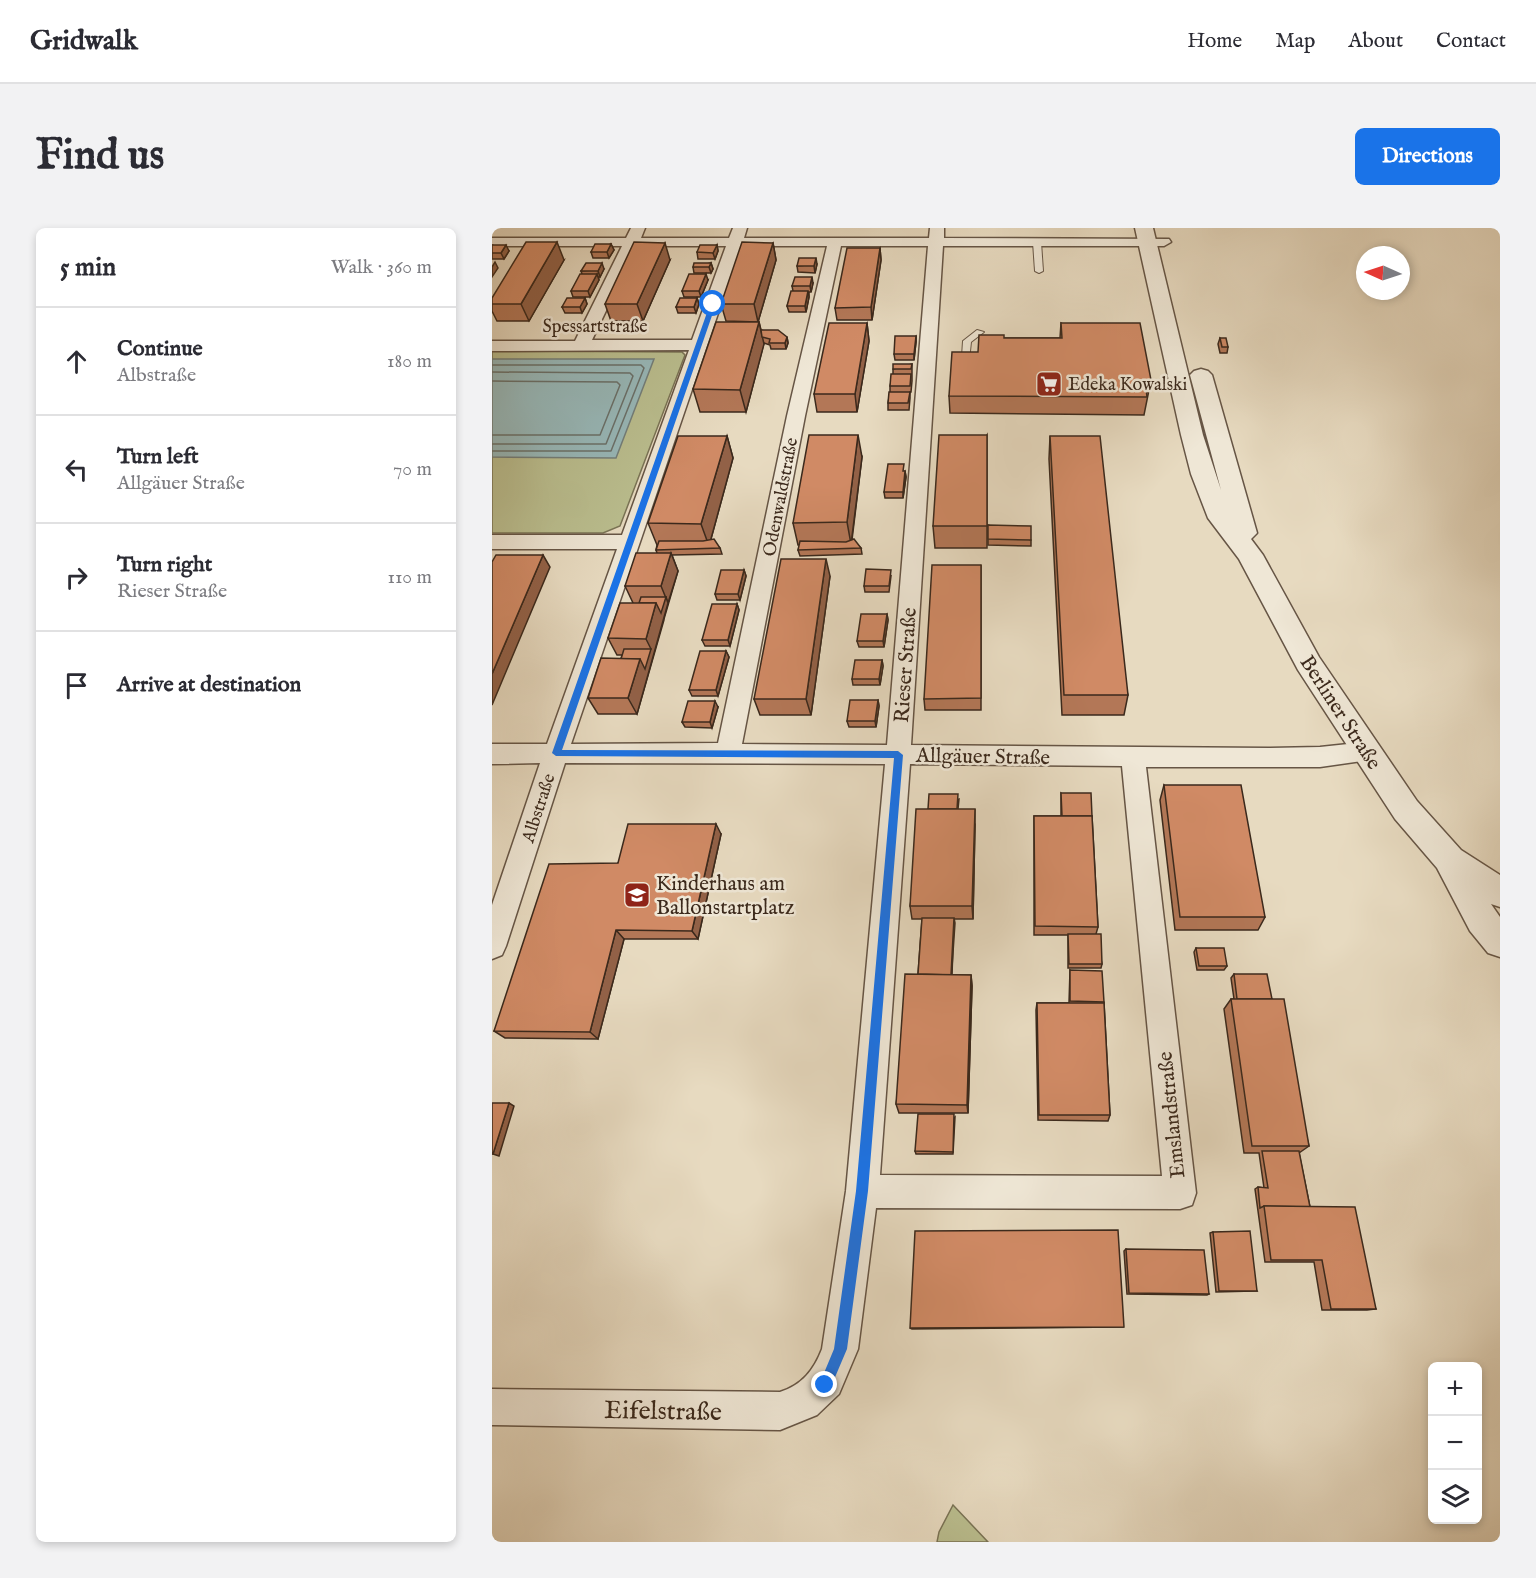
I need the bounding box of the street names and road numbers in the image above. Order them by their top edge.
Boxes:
street label: Spessartstraße [543,316,647,339]
street label: Odenwaldstraße [759,436,804,559]
street label: Rieser Straße [889,606,924,724]
street label: Berliner Straße [1293,651,1387,775]
street label: Allgäuer Straße [915,743,1051,772]
street label: Albstraße [517,771,561,847]
street label: Emslandstraße [1152,1050,1193,1180]
street label: Eifelstraße [604,1394,722,1429]

